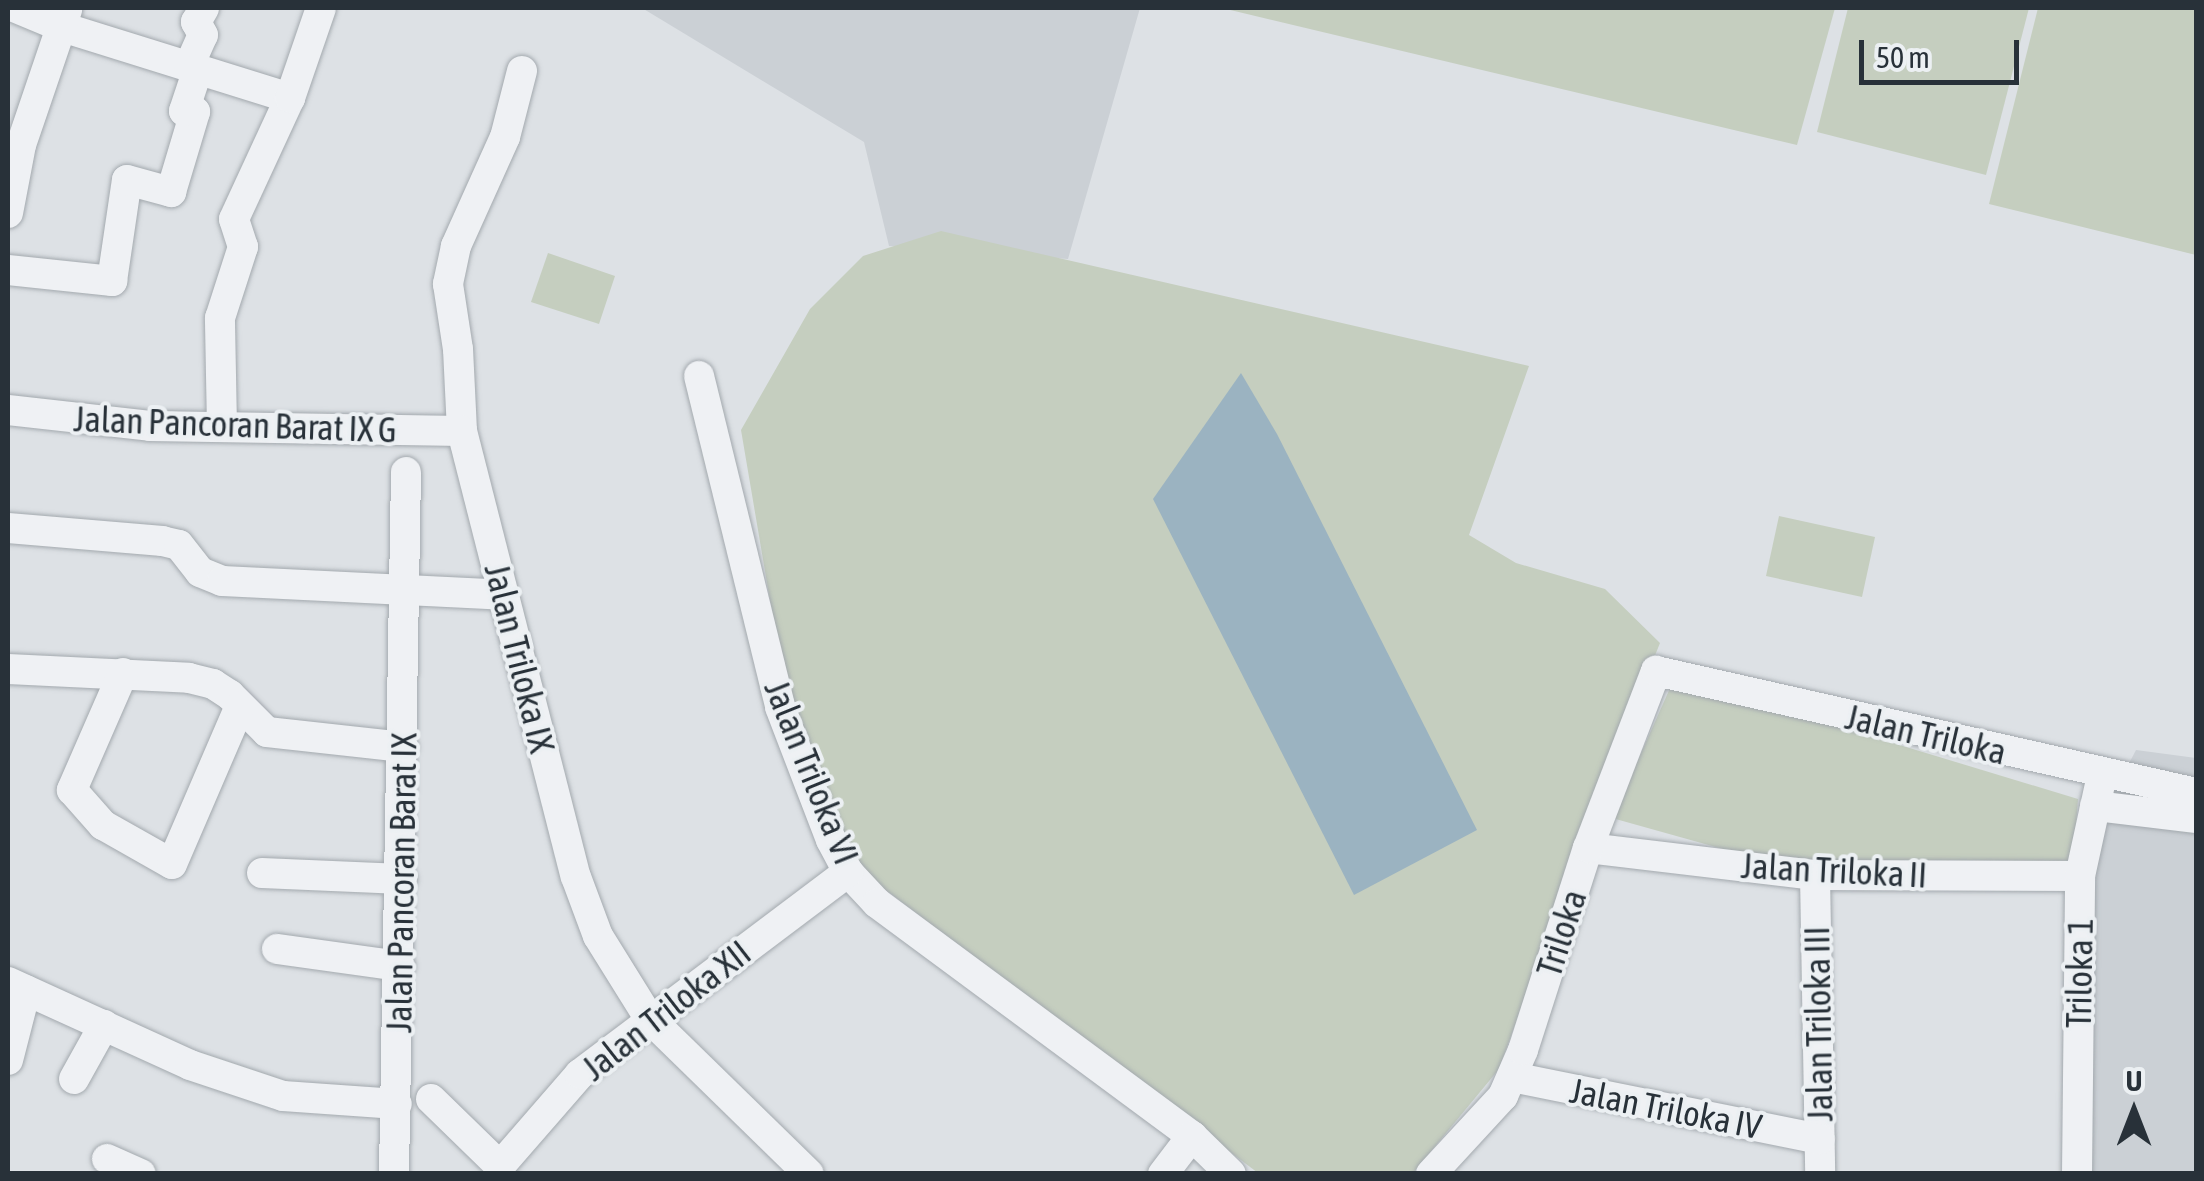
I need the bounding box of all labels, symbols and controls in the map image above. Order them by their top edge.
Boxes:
scale bar [1864,20,2024,82]
text: 50 m [1876,40,1930,74]
street label: Jalan Pancoran Barat IX G [73,397,397,451]
street label: Jalan Triloka IX [476,559,564,757]
street label: Jalan Triloka VI [756,674,868,870]
street label: Jalan Triloka [1842,695,2010,773]
street label: Jalan Pancoran Barat IX [377,733,425,1033]
street label: Jalan Triloka II [1740,844,1928,896]
street label: Triloka [1527,884,1595,982]
street label: Triloka 1 [2057,918,2101,1028]
street label: Jalan Triloka III [1795,926,1841,1122]
street label: Jalan Triloka XII [574,931,758,1089]
north arrow [2084,1061,2184,1161]
text: U [2126,1065,2142,1097]
street label: Jalan Triloka IV [1567,1069,1765,1147]

